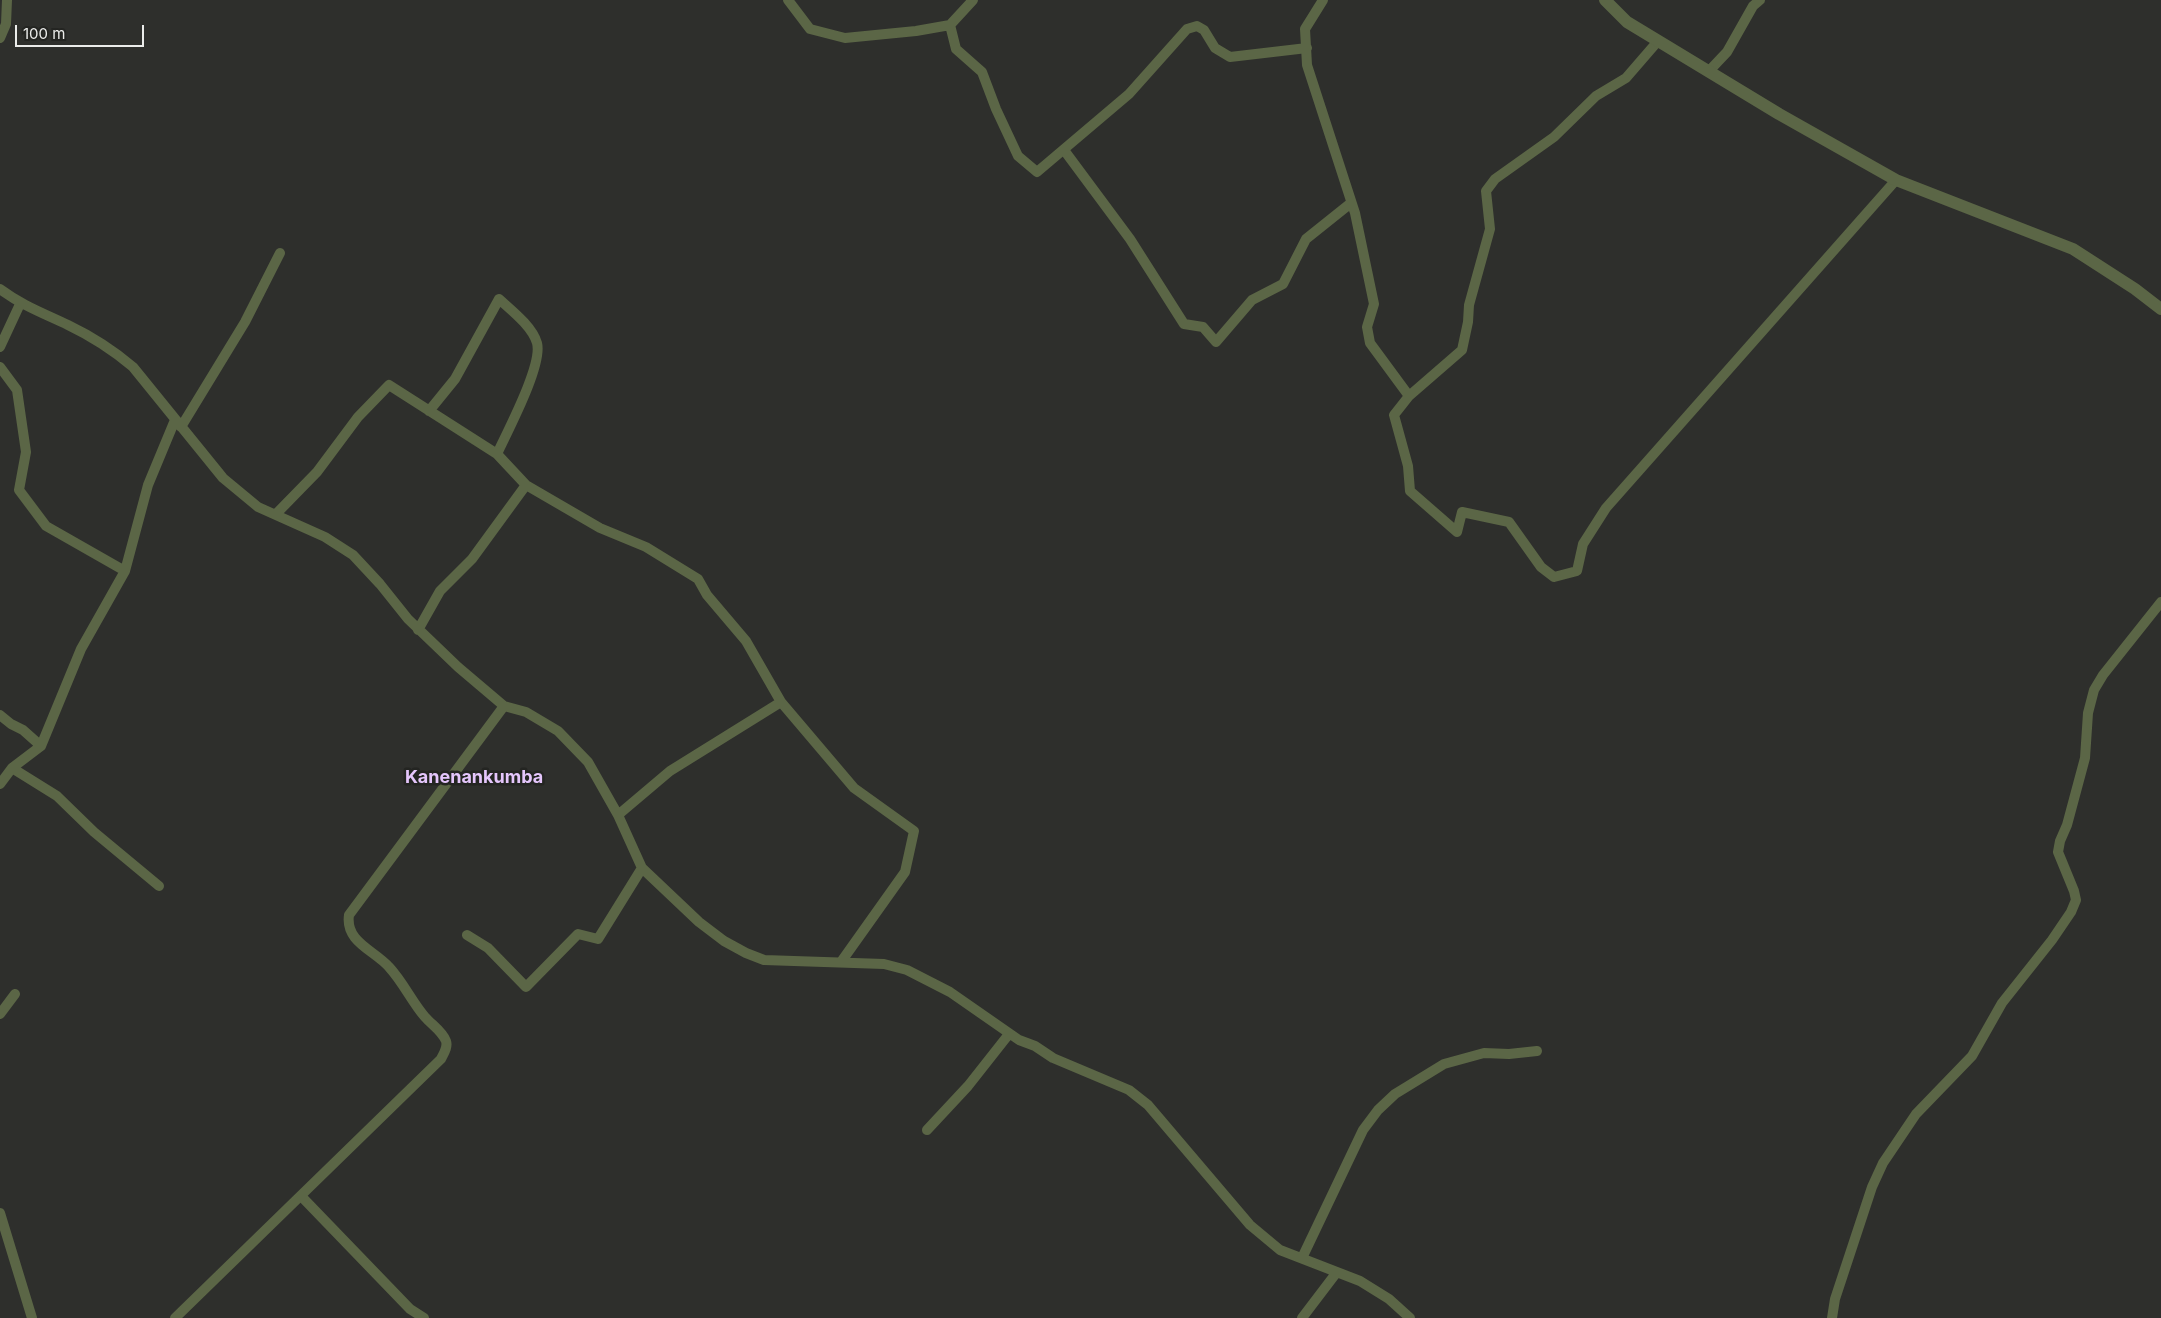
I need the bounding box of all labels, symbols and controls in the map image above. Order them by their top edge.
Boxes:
scale bar [18,15,146,47]
text: 100 m [23,24,65,43]
district label: Kanenankumba [405,767,543,789]

